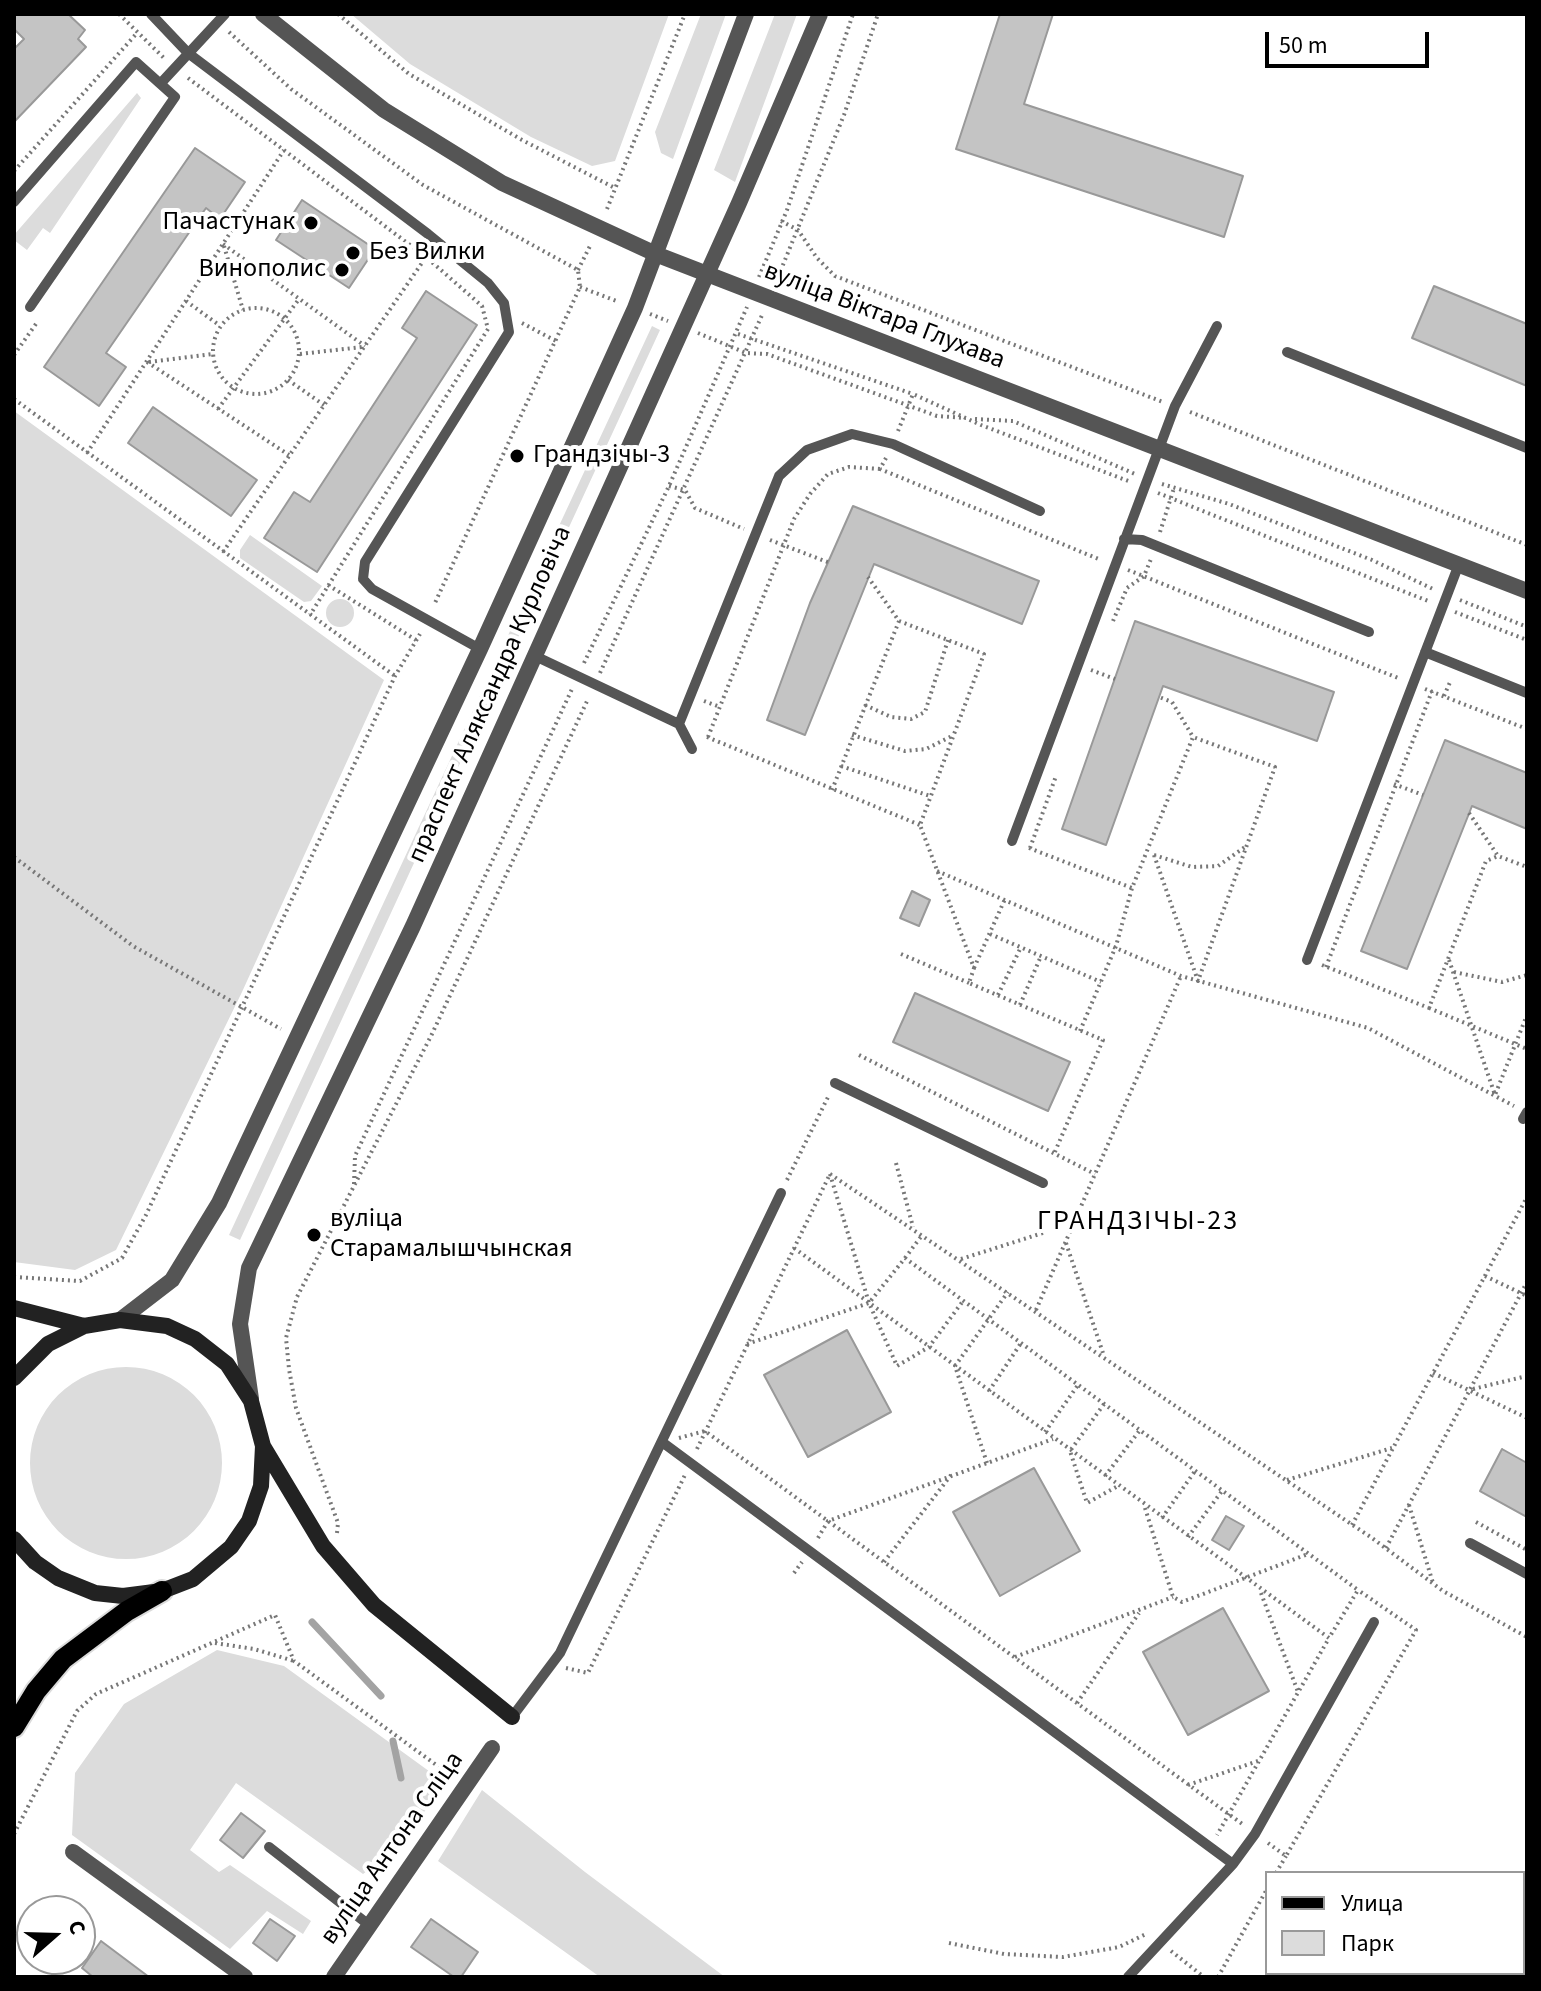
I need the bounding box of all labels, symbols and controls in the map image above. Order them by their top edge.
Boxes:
scale bar [1269,16,1433,66]
text: 50 m [1279,28,1328,63]
place label: Пачастунак [162,207,295,239]
marker: Пачастунак [302,214,320,232]
place label: Без Вилки [369,237,485,269]
marker: Без Вилки [344,244,362,262]
place label: Винополис [198,254,326,286]
street label: вуліца Віктара Глухава [759,257,1009,377]
marker: Винополис [333,261,351,279]
place label: Грандзічы-3 [533,440,670,472]
marker: Грандзічы-3 [508,447,526,465]
street label: праспект Аляксандра Курловіча [402,522,580,868]
place label: вуліца Старамалышчынская [330,1204,573,1266]
district label: ГРАНДЗІЧЫ-23 [1037,1206,1239,1240]
marker: вуліца Старамалышчынская [305,1226,323,1244]
street label: вуліца Антона Сліца [315,1747,471,1951]
legend [1265,1871,1525,1975]
text: Улица [1341,1886,1403,1921]
north arrow [16,1895,96,1975]
text: С [59,1916,94,1939]
text: Парк [1341,1926,1394,1961]

